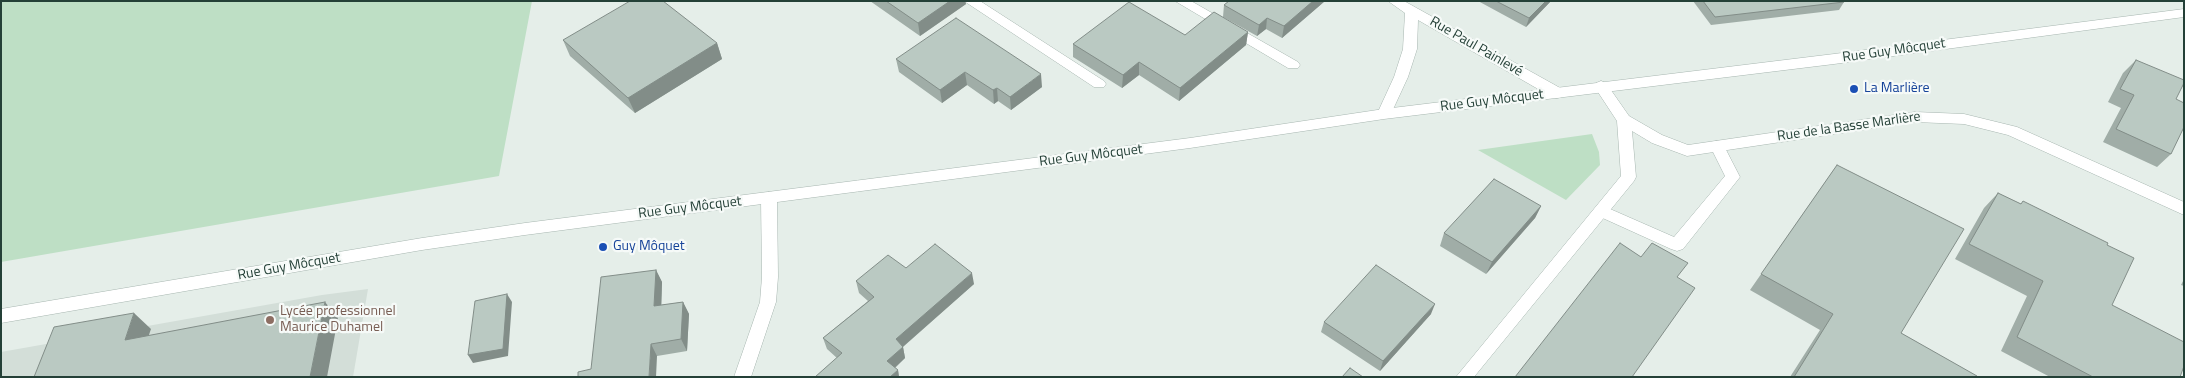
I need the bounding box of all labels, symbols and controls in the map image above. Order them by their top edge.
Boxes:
street label: Rue Paul Painlevé [1426,14,1526,80]
street label: Rue Guy Môcquet [1841,35,1947,67]
place label: La Marlière [1864,81,1930,97]
marker: La Marlière [1848,83,1860,95]
street label: Rue Guy Môcquet [1439,86,1545,116]
street label: Rue de la Basse Marlière [1776,109,1922,145]
street label: Rue Guy Môcquet [1038,141,1144,171]
street label: Rue Guy Môcquet [637,193,743,223]
place label: Guy Môquet [613,239,685,255]
marker: Guy Môquet [597,241,609,253]
street label: Rue Guy Môcquet [236,250,342,284]
place label: Lycée professionnel Maurice Duhamel [280,304,396,336]
marker: Lycée professionnel Maurice Duhamel [264,314,276,326]

